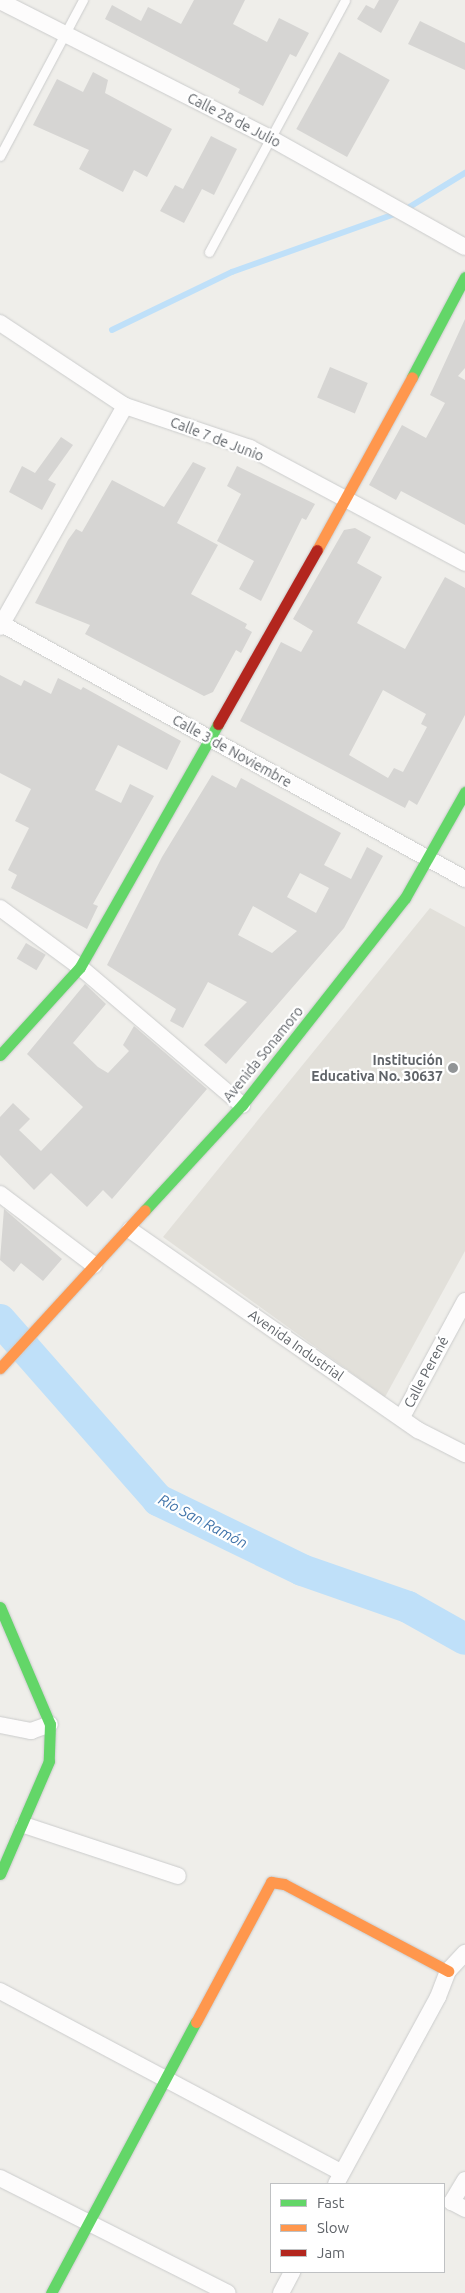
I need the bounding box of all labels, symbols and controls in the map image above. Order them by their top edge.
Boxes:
street label: Calle 28 de Julio [185,89,283,151]
street label: Calle 7 de Junio [168,413,266,465]
street label: Calle 3 de Noviembre [169,711,295,791]
street label: Avenida Sonamoro [219,1003,307,1105]
place label: Institución Educativa No. 30637 [311,1052,443,1084]
marker: Institución Educativa No. 30637 [447,1062,459,1074]
street label: Avenida Industrial [245,1306,347,1384]
street label: Calle Perené [400,1333,452,1411]
water label: Río San Ramón [155,1490,251,1552]
legend [270,2183,445,2273]
text: Fast [317,2194,344,2211]
text: Slow [317,2219,349,2236]
text: Jam [317,2244,345,2261]

